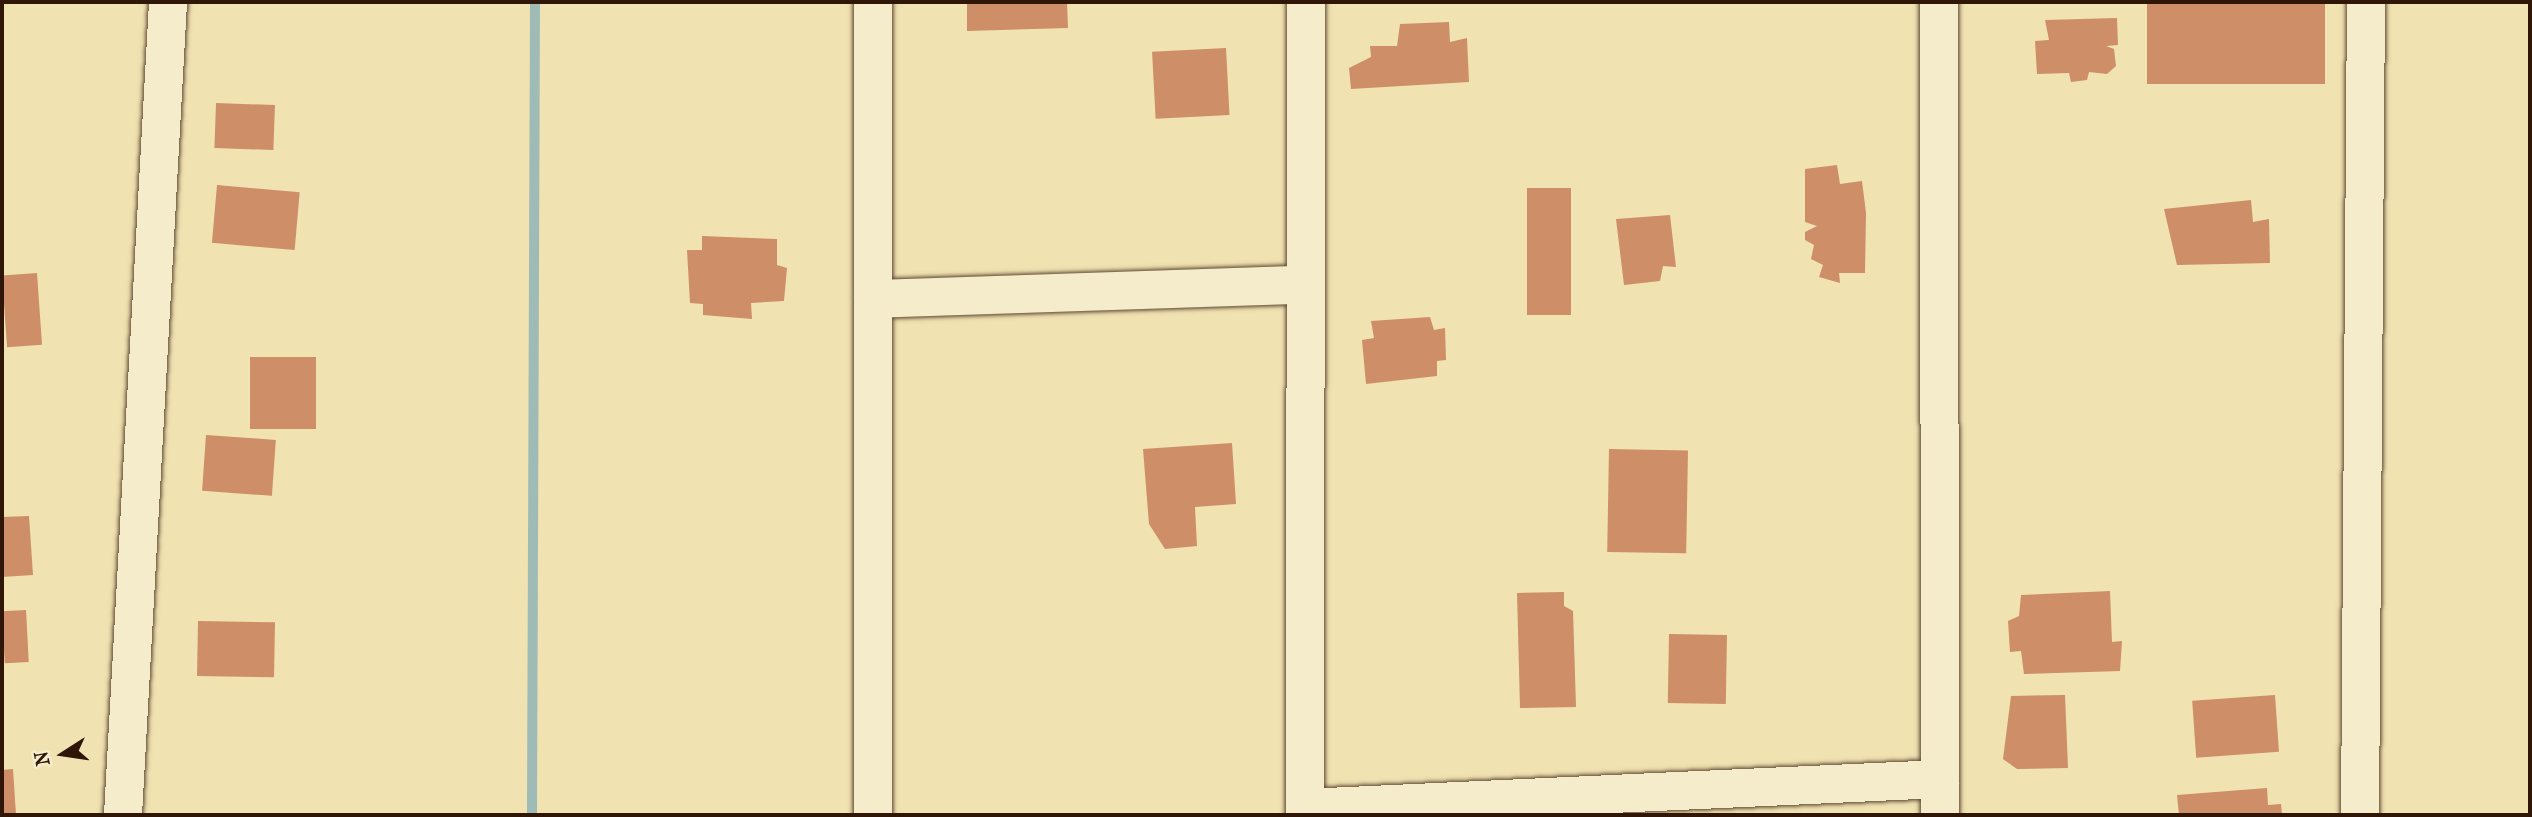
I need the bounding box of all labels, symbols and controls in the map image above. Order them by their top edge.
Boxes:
north arrow [28,719,98,789]
text: N [30,749,55,768]

